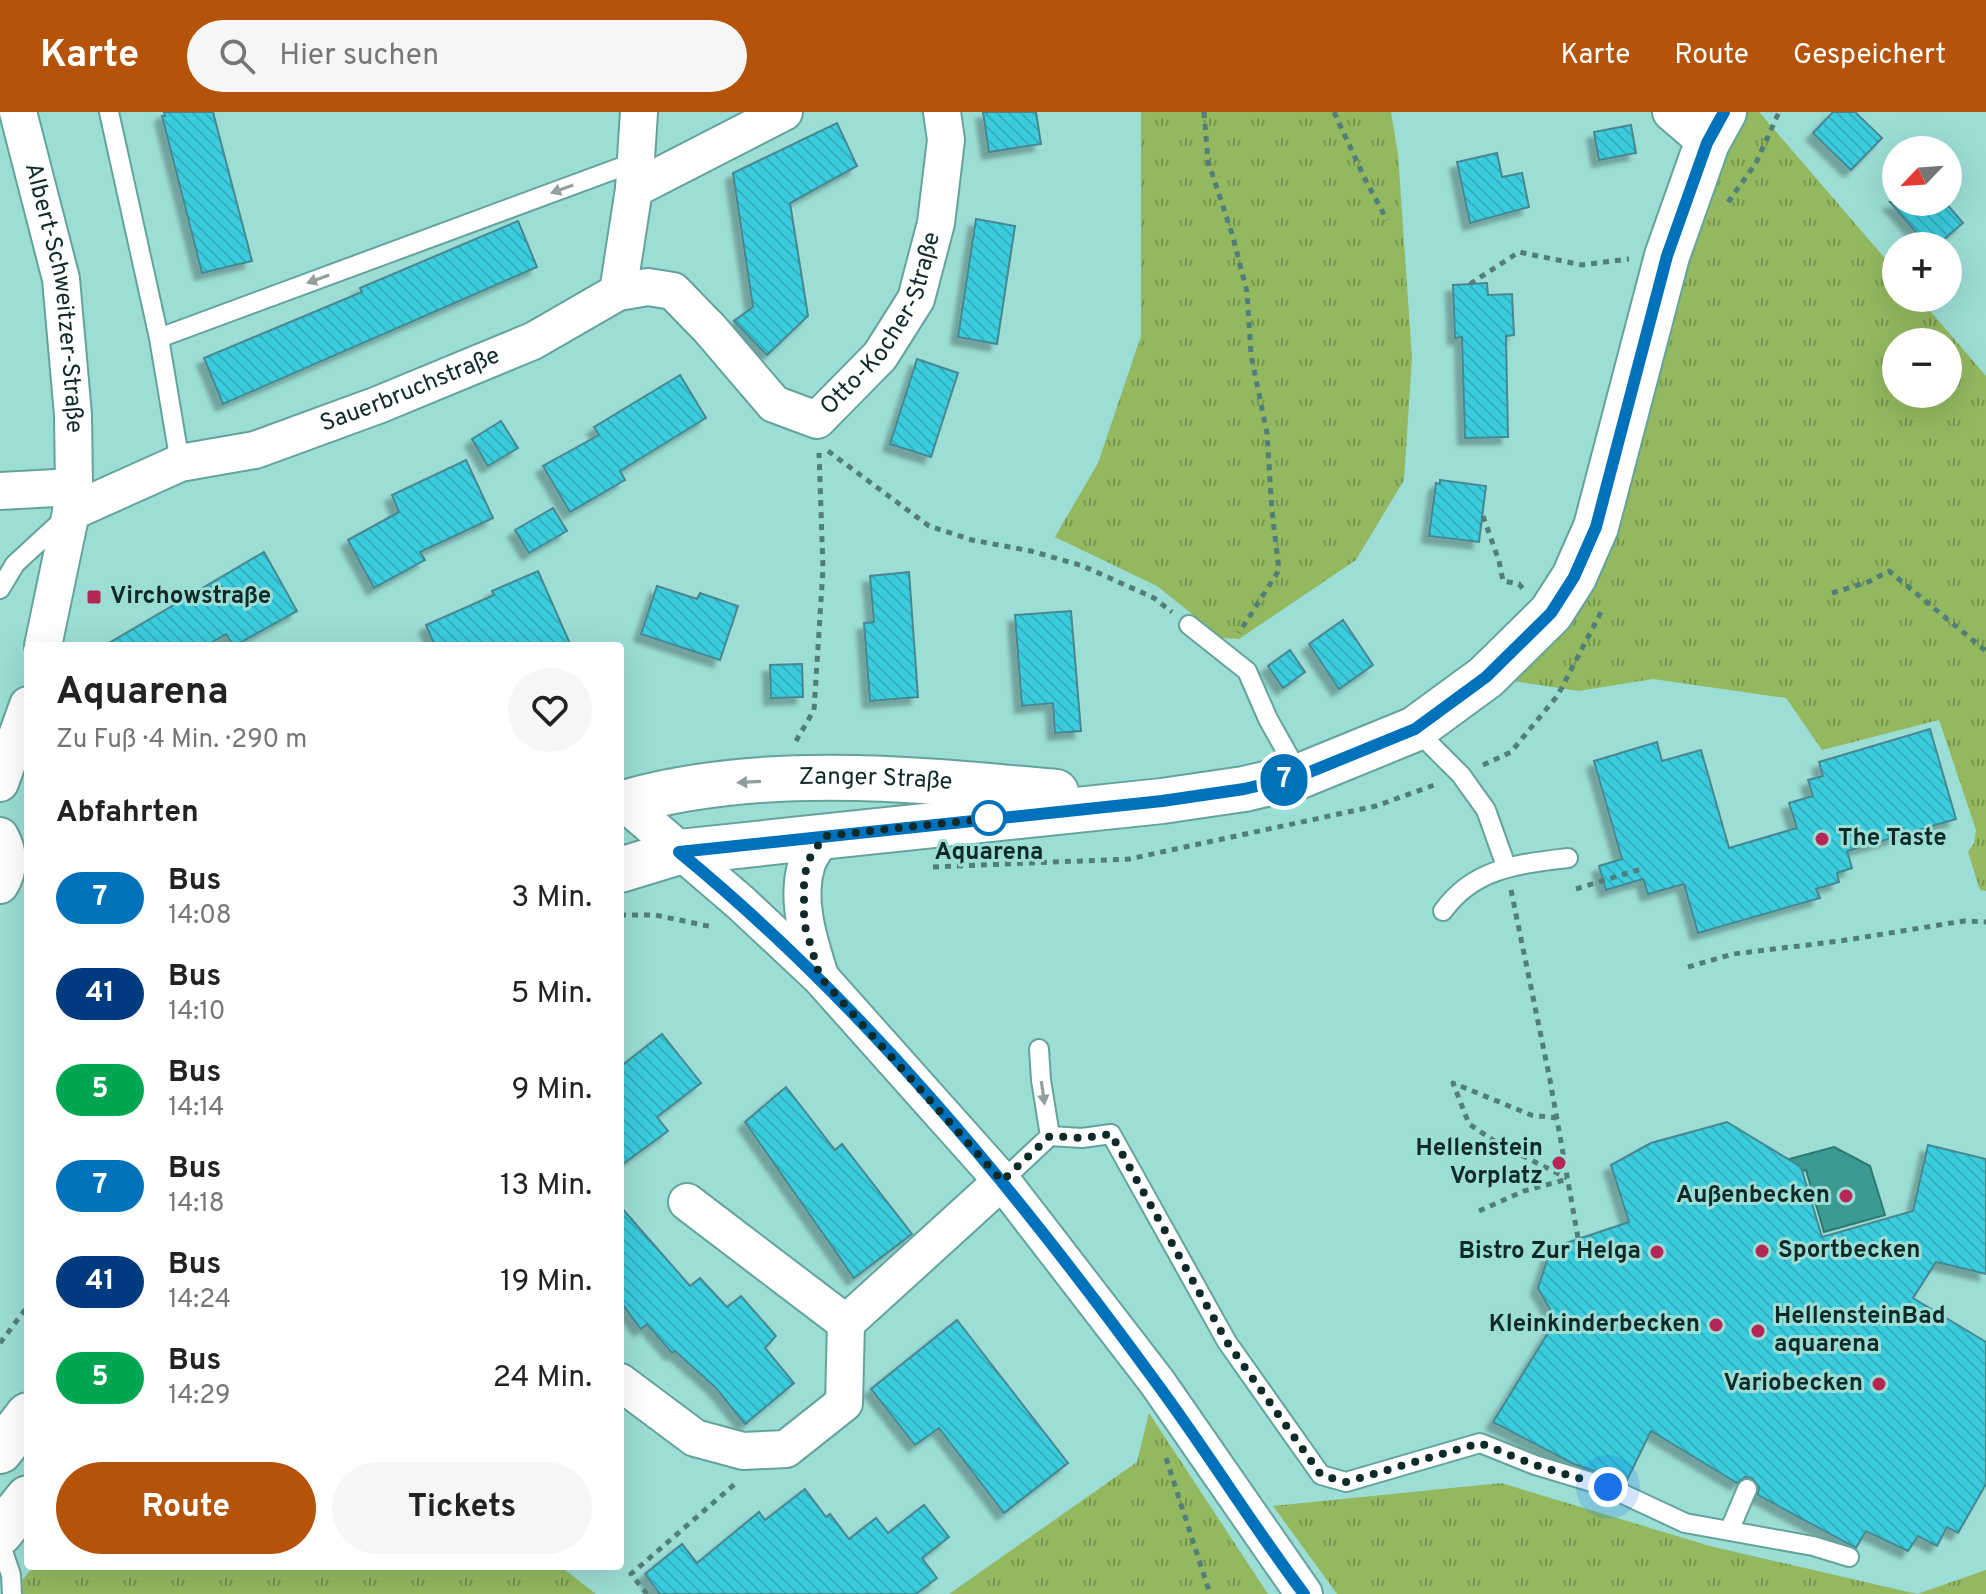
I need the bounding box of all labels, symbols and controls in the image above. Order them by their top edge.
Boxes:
search box [187,20,747,92]
text: Karte [40,32,139,81]
icon: search [215,34,259,78]
text: Hier suchen [279,38,439,75]
text: Karte [1560,38,1630,74]
text: Route [1674,38,1749,74]
text: Gespeichert [1793,38,1946,74]
north arrow [1882,136,1962,216]
map controls [1882,136,1962,408]
street label: Albert-Schweitzer-Straße [17,160,88,433]
one-way arrow [550,183,574,196]
street label: Otto-Kocher-Straße [815,229,948,422]
button: + [1882,232,1962,312]
one-way arrow [306,274,330,286]
button: − [1882,328,1962,408]
street label: Sauerbruchstraße [316,341,505,440]
place label: Virchowstraße [110,582,271,612]
marker: Virchowstraße [85,588,103,606]
button: heart [508,668,592,752]
text: Aquarena [56,669,229,718]
text: Zu Fuß · 4 Min. · 290 m [56,724,307,757]
line badge: 7 [1258,754,1310,806]
text: 7 [1276,762,1292,798]
street label: Zanger Straße [798,763,954,798]
one-way arrow [736,776,761,789]
text: Abfahrten [56,795,199,832]
marker: Aquarena [972,801,1006,835]
place label: The Taste [1838,824,1947,854]
marker: The Taste [1813,830,1831,848]
place label: Aquarena [935,838,1044,868]
text: Bus [168,863,221,900]
text: 7 [92,880,108,916]
text: 3 Min. [511,880,592,917]
text: 14:08 [168,900,232,933]
text: Bus [168,959,221,996]
text: 41 [85,976,115,1012]
text: 5 Min. [511,976,592,1013]
text: 14:10 [168,996,226,1029]
text: Bus [168,1055,221,1092]
text: 5 [91,1072,109,1108]
text: 9 Min. [511,1072,592,1109]
one-way arrow [1037,1081,1050,1106]
text: 14:14 [168,1092,225,1125]
place label: Hellenstein Vorplatz [1416,1134,1543,1192]
text: Bus [168,1151,221,1188]
marker: Hellenstein Vorplatz [1550,1154,1568,1172]
text: 7 [92,1168,108,1204]
text: 13 Min. [500,1168,592,1205]
place label: Außenbecken [1676,1181,1830,1211]
marker: Außenbecken [1837,1187,1855,1205]
text: 14:18 [168,1188,225,1221]
place label: Sportbecken [1778,1236,1920,1266]
place label: Bistro Zur Helga [1458,1237,1641,1267]
marker: Sportbecken [1753,1242,1771,1260]
marker: Bistro Zur Helga [1648,1243,1666,1261]
text: Bus [168,1247,221,1284]
text: 41 [85,1264,115,1300]
text: 19 Min. [500,1264,592,1301]
text: 14:24 [168,1284,231,1317]
place label: HellensteinBad aquarena [1774,1302,1946,1360]
place label: Kleinkinderbecken [1489,1310,1700,1340]
marker: Kleinkinderbecken [1707,1316,1725,1334]
marker: HellensteinBad aquarena [1749,1322,1767,1340]
text: Bus [168,1343,221,1380]
text: 5 [91,1360,109,1396]
text: 24 Min. [493,1360,592,1397]
place label: Variobecken [1723,1369,1863,1399]
marker: Variobecken [1870,1375,1888,1393]
text: 14:29 [168,1380,231,1413]
button: Route [56,1462,316,1554]
button: Tickets [332,1462,592,1554]
your location [1588,1467,1628,1507]

